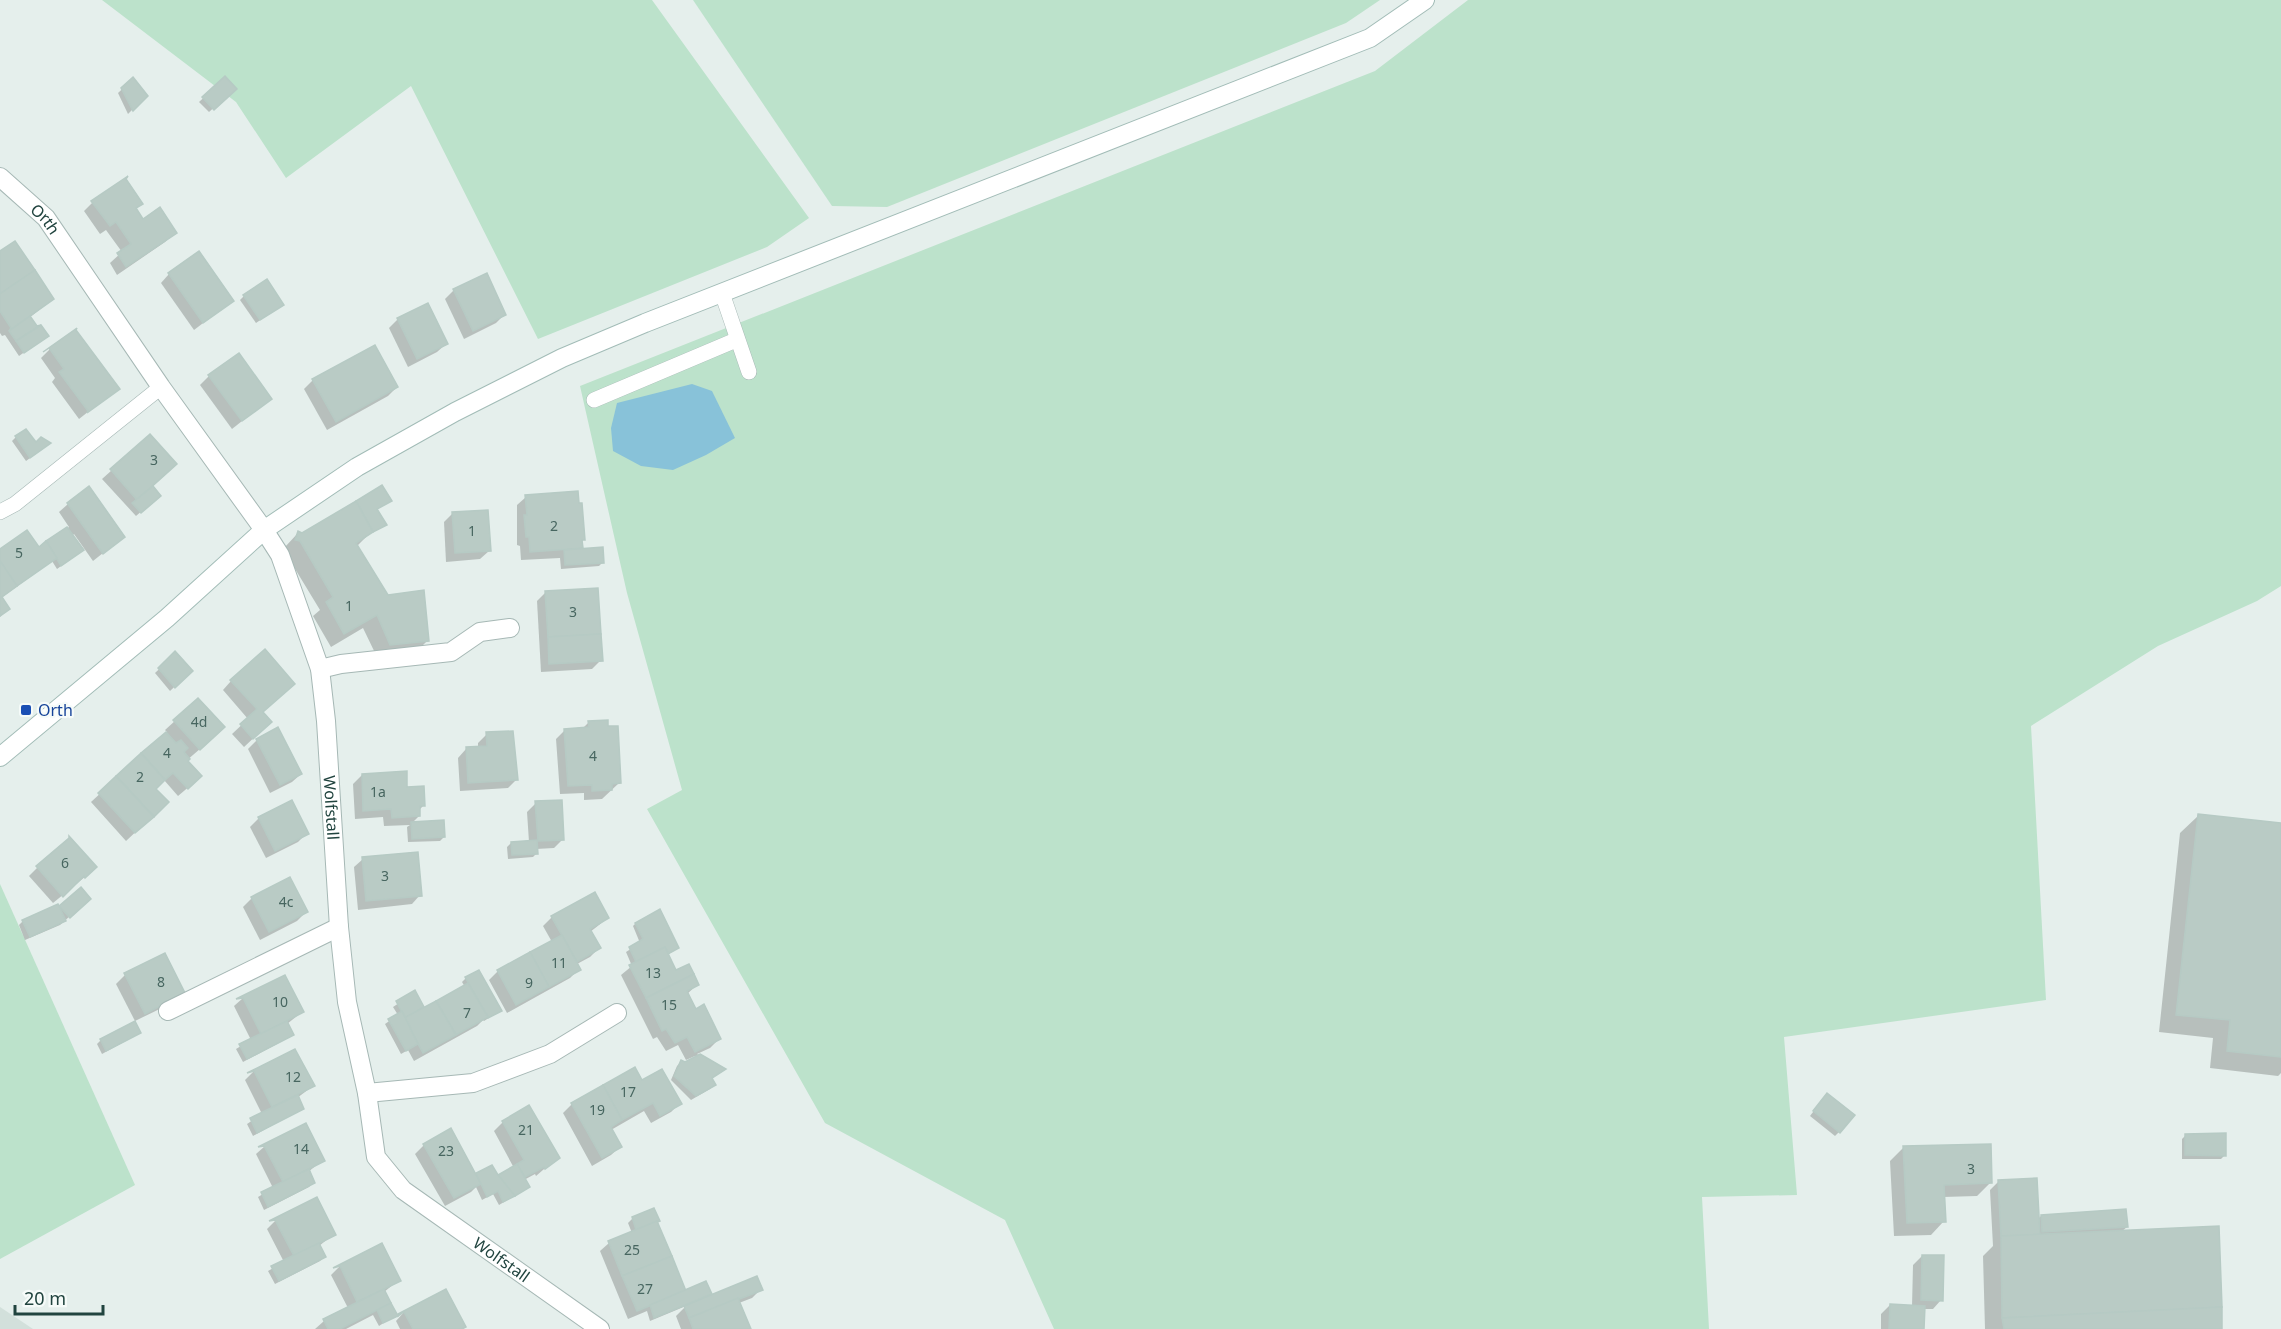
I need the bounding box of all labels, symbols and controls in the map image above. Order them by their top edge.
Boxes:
street label: Orth [26,198,65,239]
house number: 3 [150,450,158,469]
house number: 2 [550,516,558,535]
house number: 1 [468,521,476,540]
house number: 5 [15,543,23,562]
house number: 1 [345,596,353,615]
house number: 3 [569,602,577,621]
place label: Orth [38,699,73,721]
marker: Orth [19,703,33,717]
house number: 4d [191,712,207,731]
house number: 4 [163,743,171,762]
house number: 4 [589,746,597,765]
house number: 2 [136,767,144,786]
street label: Wolfstall [318,775,344,841]
house number: 1a [370,782,386,801]
house number: 6 [61,853,69,872]
house number: 3 [381,866,389,885]
house number: 4c [279,892,294,911]
house number: 11 [551,953,567,972]
house number: 13 [645,963,661,982]
house number: 8 [157,972,165,991]
house number: 9 [525,973,533,992]
house number: 10 [272,992,288,1011]
house number: 15 [661,995,677,1014]
house number: 7 [463,1003,471,1022]
house number: 12 [285,1067,301,1086]
house number: 17 [620,1082,636,1101]
house number: 19 [589,1100,605,1119]
house number: 21 [518,1120,534,1139]
house number: 14 [293,1139,309,1158]
house number: 23 [438,1141,454,1160]
house number: 3 [1967,1159,1975,1178]
street label: Wolfstall [469,1232,534,1287]
house number: 25 [624,1240,640,1259]
scale bar [15,1278,104,1316]
house number: 27 [637,1279,653,1298]
text: 20 m [24,1286,66,1310]

